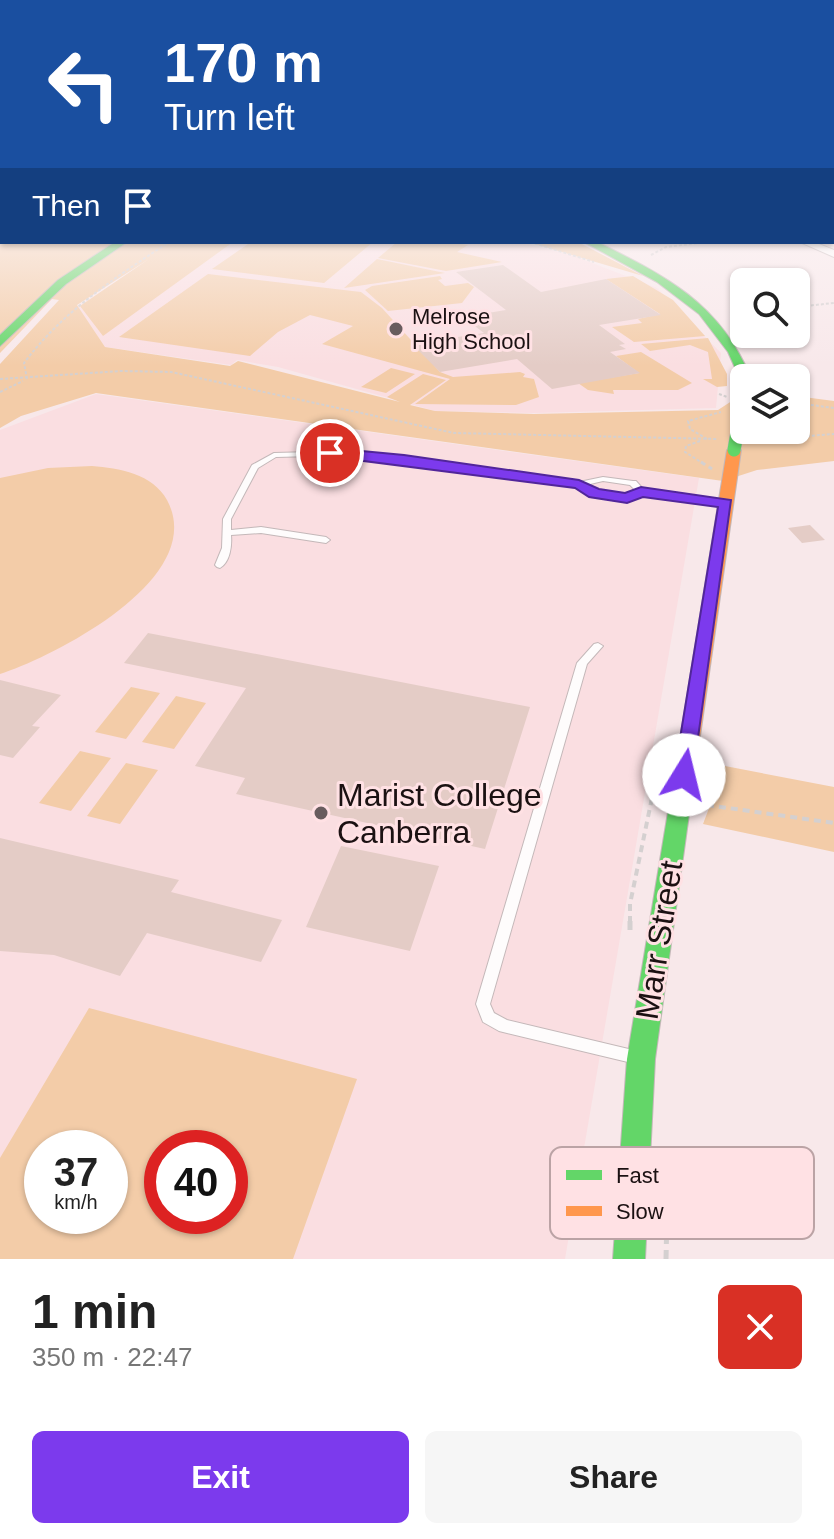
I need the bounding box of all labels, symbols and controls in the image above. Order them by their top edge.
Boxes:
text: 170 m [164,31,323,94]
icon: left [32,32,136,136]
text: Turn left [164,97,295,138]
icon: arrive [116,184,160,228]
text: Then [32,189,100,222]
map controls [730,268,810,444]
button: search [730,268,810,348]
place label: Melrose High School [412,304,531,354]
marker: Melrose High School [387,320,405,338]
button: layers [730,364,810,444]
pin [296,419,364,487]
icon: arrive [308,431,352,475]
position arrow [642,733,726,817]
place label: Marist College Canberra [337,777,542,850]
marker: Marist College Canberra [312,804,330,822]
street label: Marr Street [629,858,689,1022]
speed limit sign: 40 [144,1130,248,1234]
legend [550,1147,814,1239]
text: 37 [54,1150,98,1194]
text: Fast [616,1163,659,1188]
text: km/h [54,1191,98,1213]
text: Slow [616,1199,664,1224]
text: 1 min [32,1285,157,1338]
button: close [718,1285,802,1369]
text: 350 m · 22:47 [32,1342,192,1372]
button: Exit [32,1431,409,1523]
button: Share [425,1431,802,1523]

